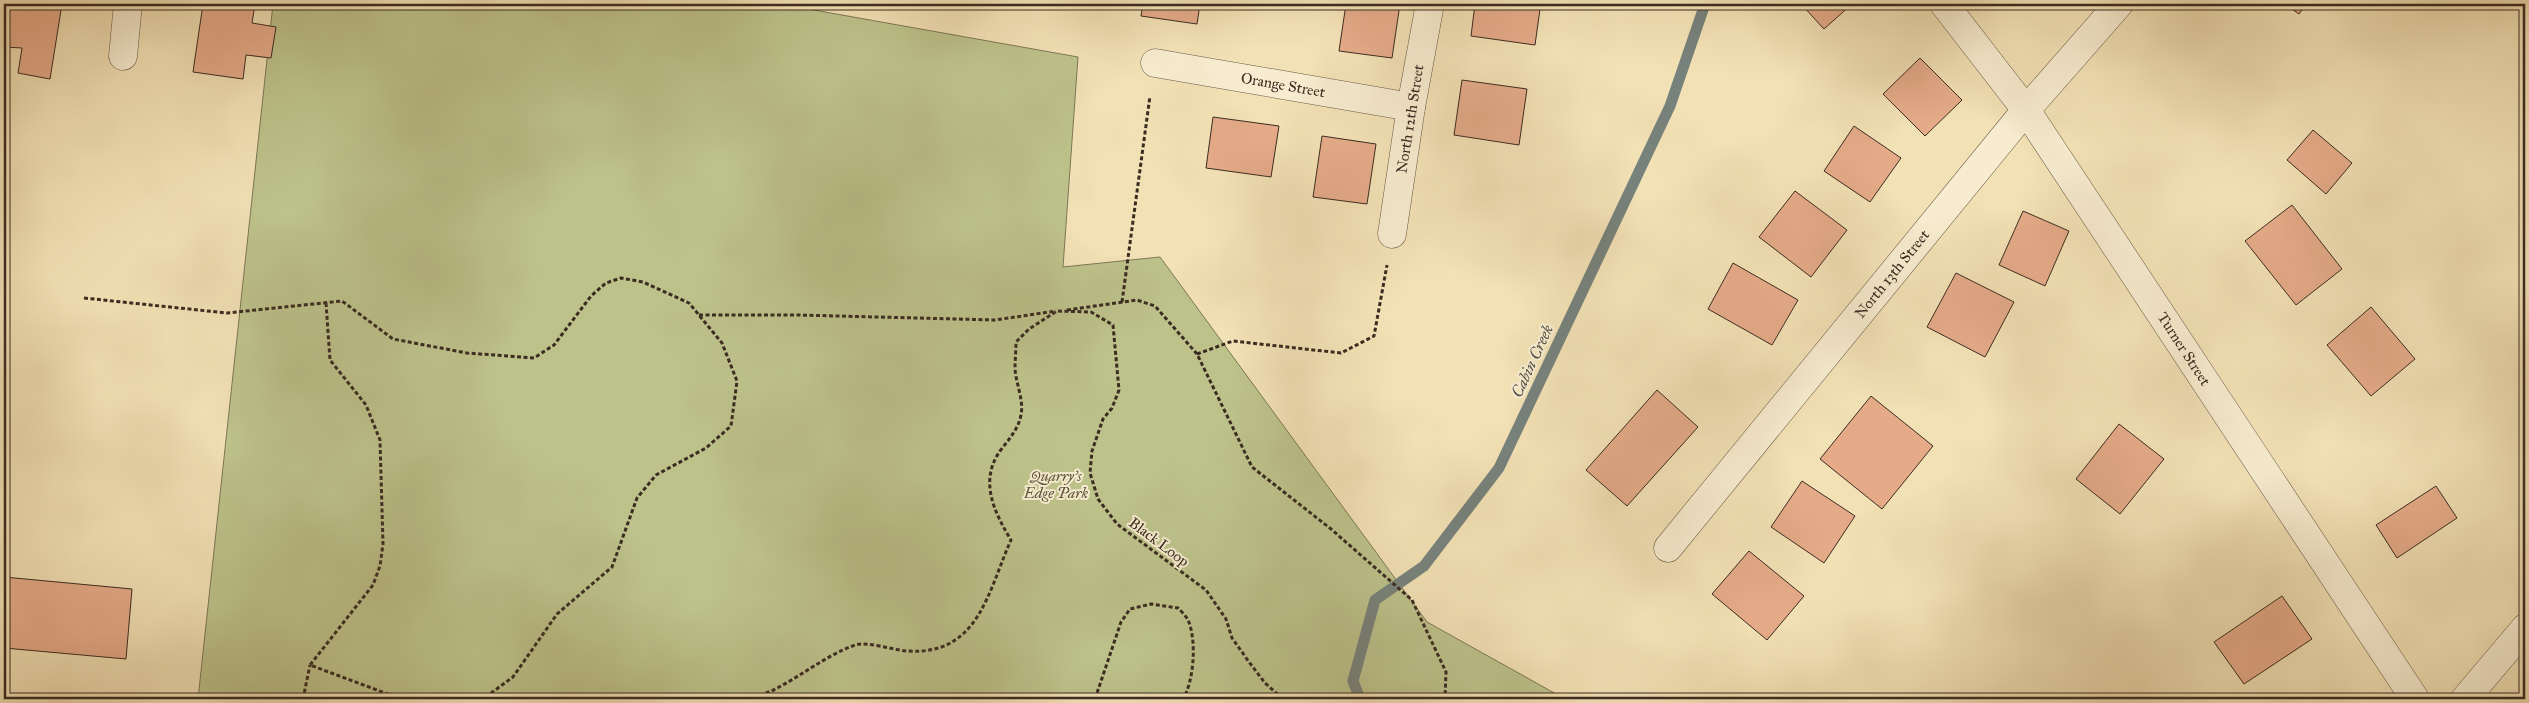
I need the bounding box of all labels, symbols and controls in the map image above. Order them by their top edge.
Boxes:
street label: North 12th Street [1393,63,1428,175]
street label: Orange Street [1239,69,1327,101]
street label: North 13th Street [1851,226,1934,322]
street label: Turner Street [2154,309,2215,390]
water label: Cabin Creek [1507,322,1557,400]
park label: Quarry's Edge Park [1023,467,1088,502]
street label: Black Loop [1125,514,1193,570]

